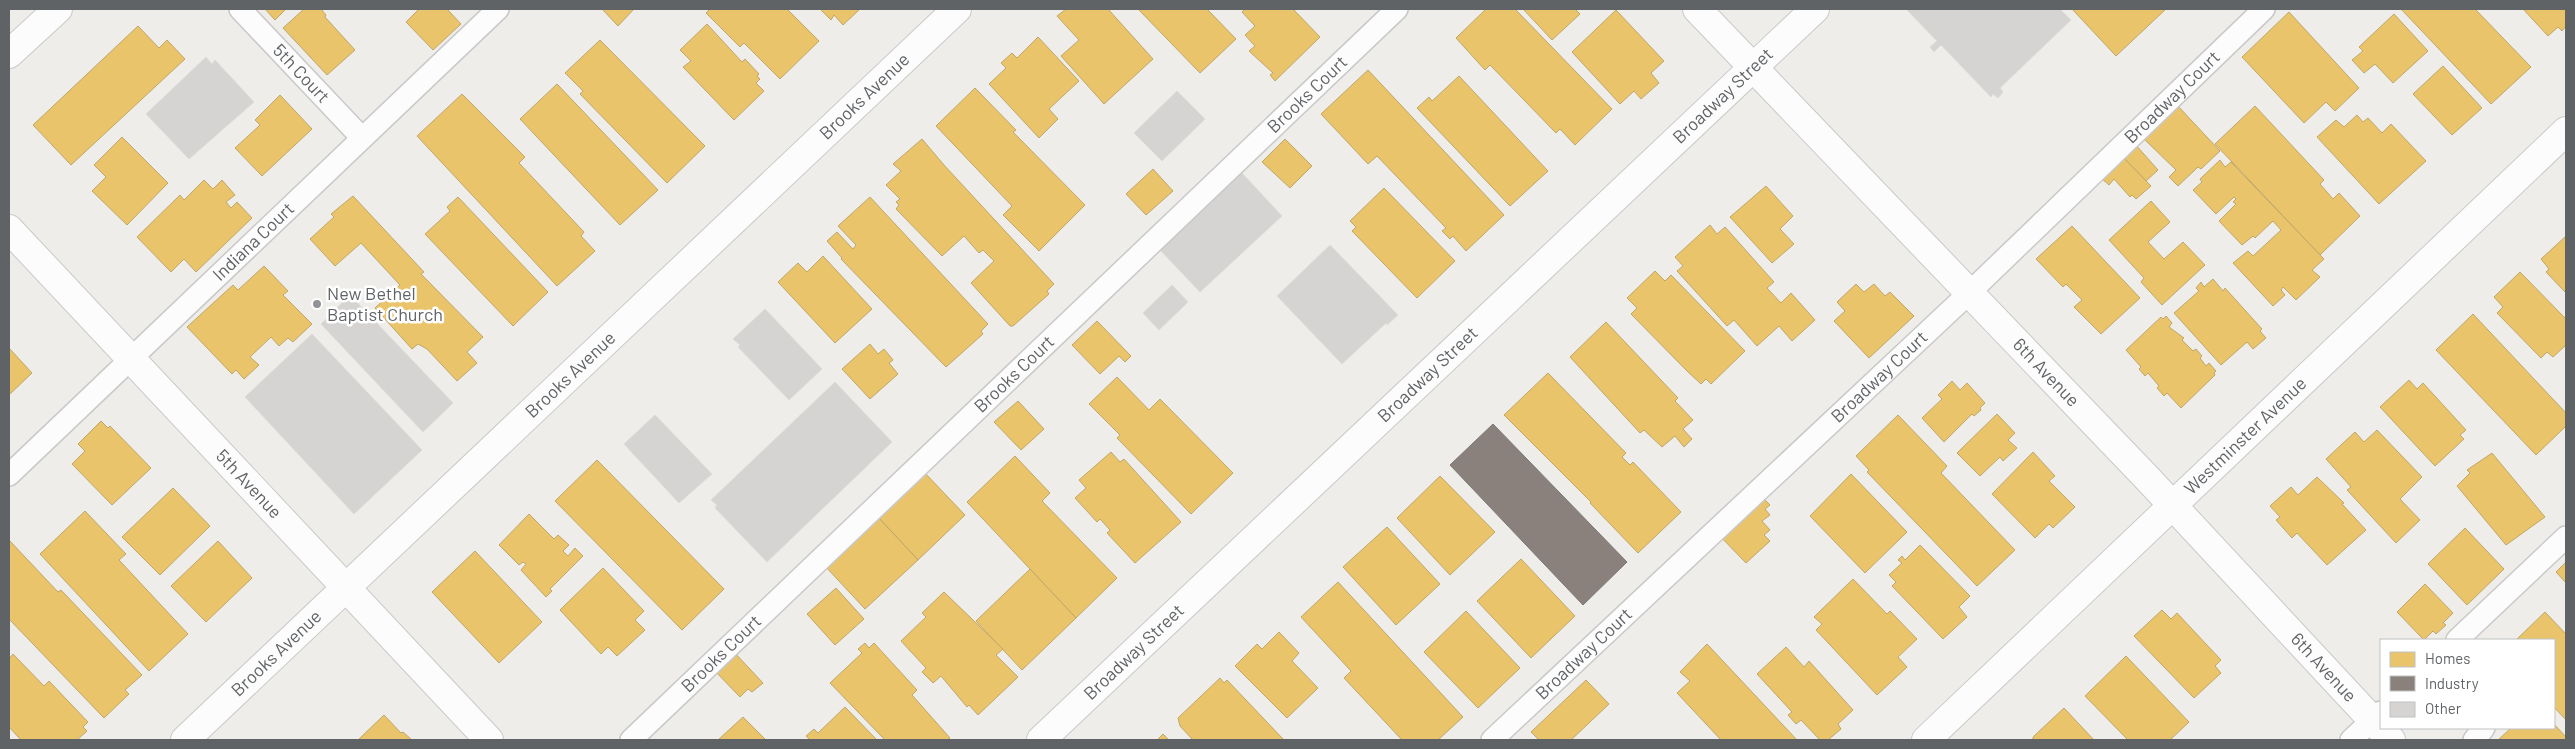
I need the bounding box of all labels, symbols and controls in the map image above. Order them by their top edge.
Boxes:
street label: 5th Court [269,39,335,107]
street label: Broadway Street [1668,43,1777,148]
street label: Broadway Court [2119,46,2224,147]
street label: Brooks Avenue [814,48,914,144]
street label: Brooks Court [1262,50,1351,137]
street label: Indiana Court [208,197,298,285]
place label: New Bethel Baptist Church [327,282,443,325]
marker: New Bethel Baptist Church [311,298,323,310]
street label: Broadway Street [1372,322,1482,426]
street label: Brooks Avenue [520,326,620,422]
street label: Broadway Court [1826,326,1932,427]
street label: Brooks Court [969,330,1058,417]
street label: 6th Avenue [2009,333,2085,411]
street label: Westminster Avenue [2179,372,2311,499]
street label: 5th Avenue [212,444,287,522]
street label: Broadway Street [1079,599,1188,704]
street label: Broadway Court [1530,603,1636,704]
street label: Brooks Avenue [226,605,325,700]
street label: Brooks Court [676,610,765,696]
street label: 6th Avenue [2287,628,2362,706]
legend [2380,639,2555,729]
text: Homes [2425,649,2470,667]
text: Industry [2425,674,2479,692]
text: Other [2425,699,2462,717]

